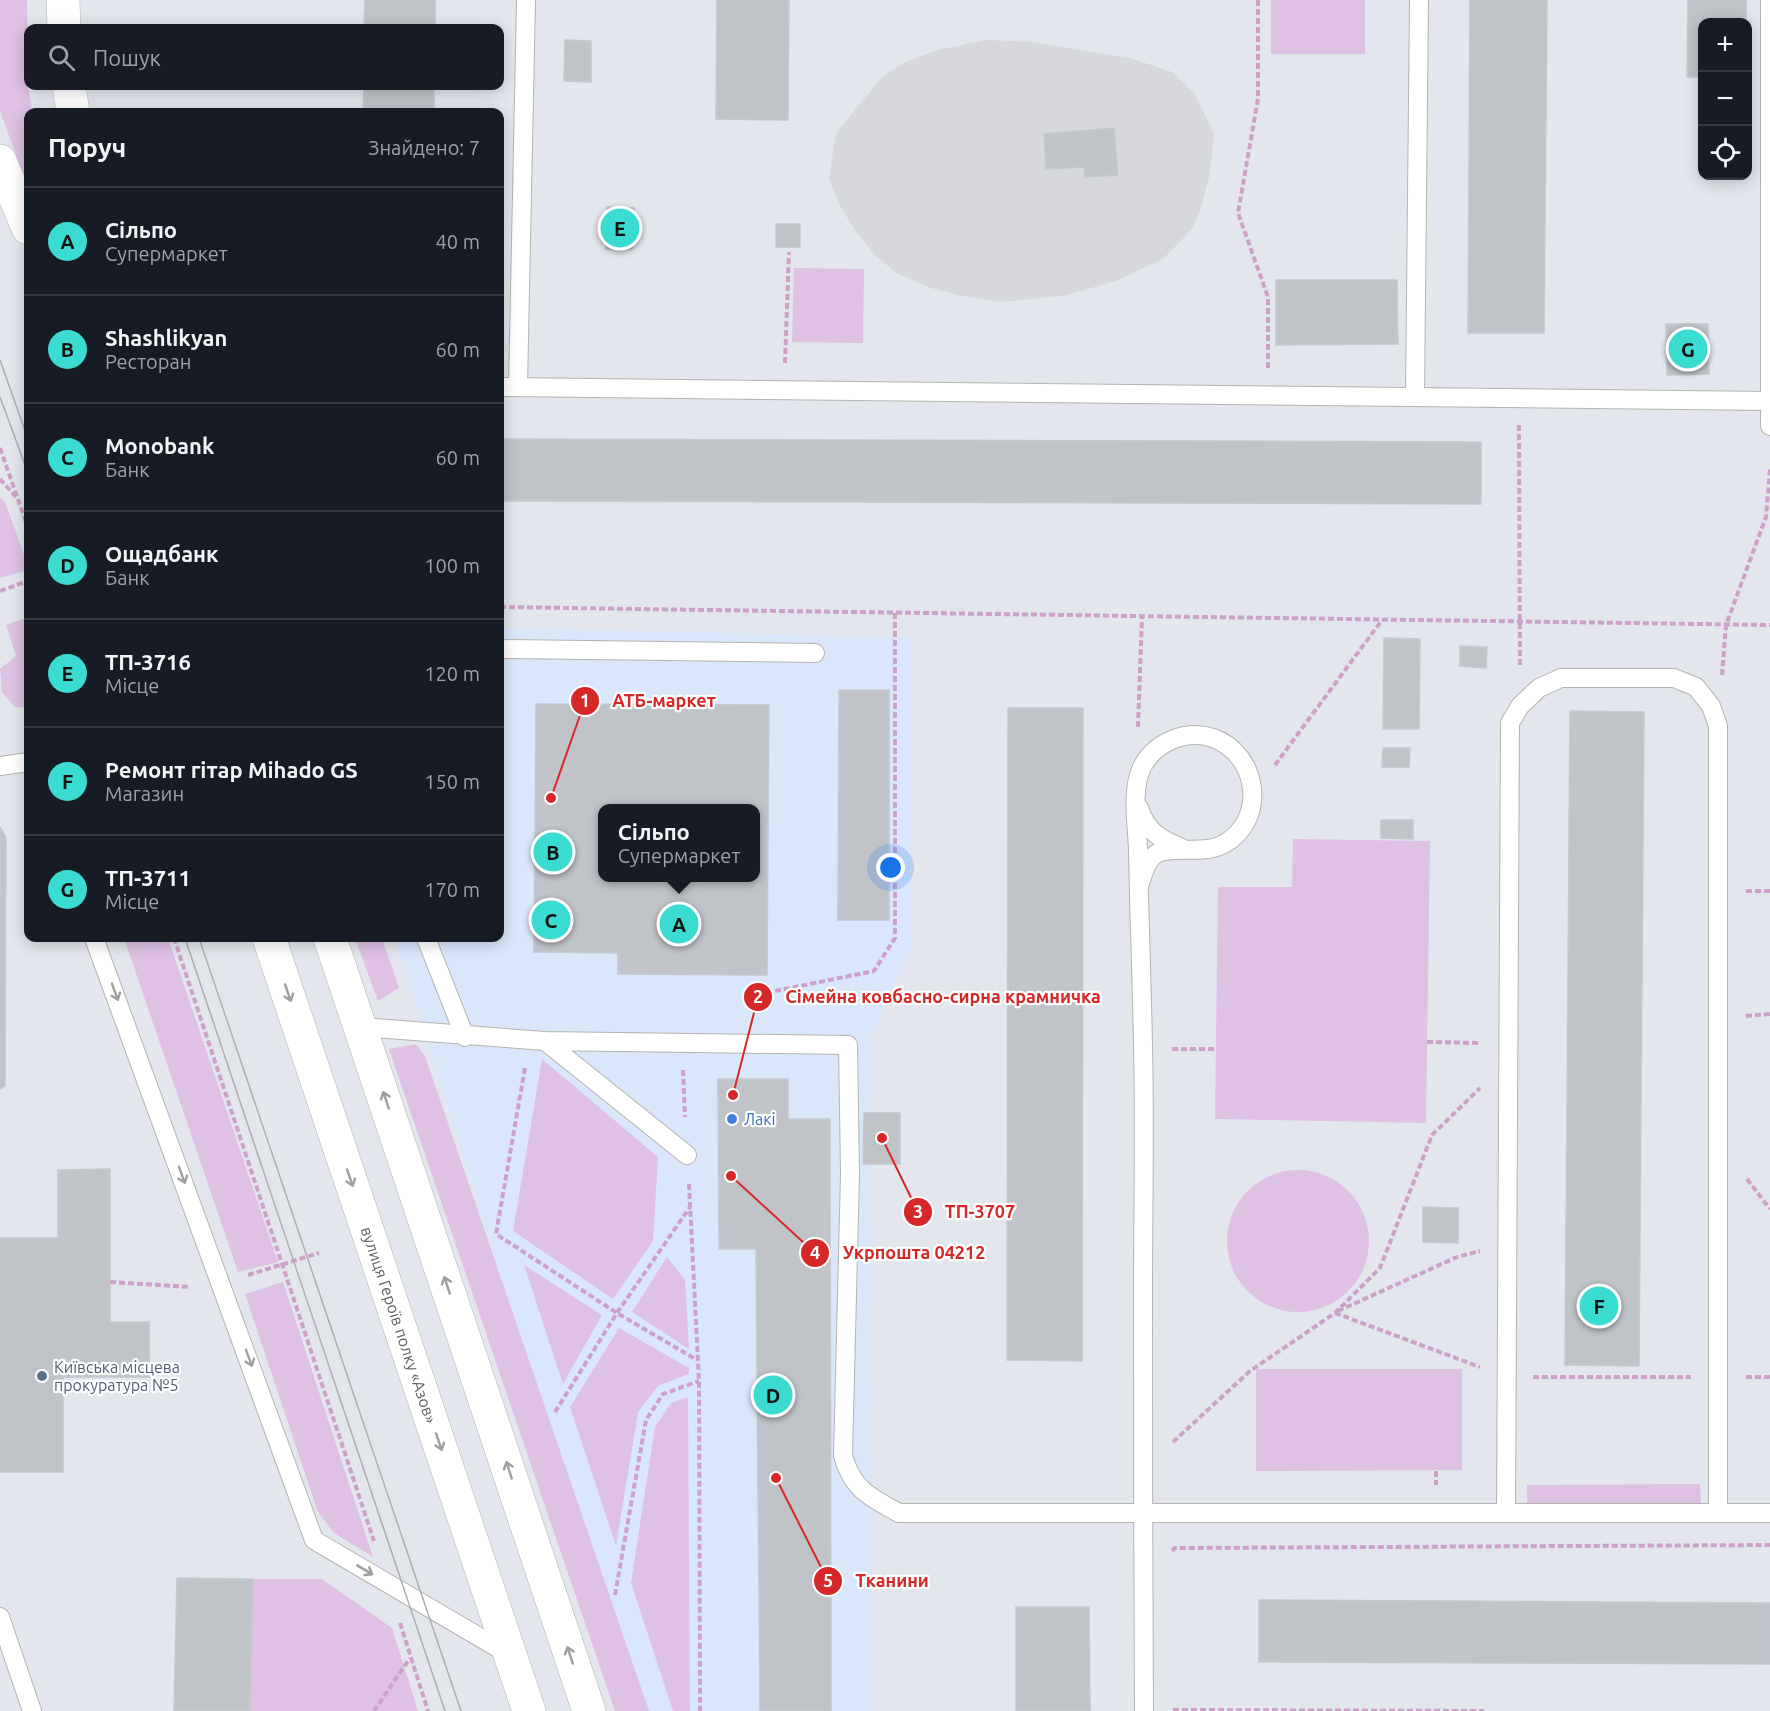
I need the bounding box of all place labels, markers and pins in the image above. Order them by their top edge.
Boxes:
pin: E [600,206,640,250]
pin: G [1668,326,1708,372]
callout: АТБ-маркет [570,683,728,719]
pin: B [534,830,572,874]
pin: C [532,898,570,942]
pin: A [660,902,698,946]
callout: Сімейна ковбасно-сирна крамничка [743,979,1113,1015]
place label: Лакі [744,1110,775,1128]
marker: Лакі [725,1112,739,1126]
callout: ТП-3707 [903,1194,1027,1230]
callout: Укрпошта 04212 [800,1235,997,1271]
pin: F [1580,1284,1618,1328]
place label: Київська місцева прокуратура №5 [54,1358,180,1394]
marker: Київська місцева прокуратура №5 [35,1369,49,1383]
pin: D [754,1372,792,1418]
callout: Тканини [813,1563,941,1599]

